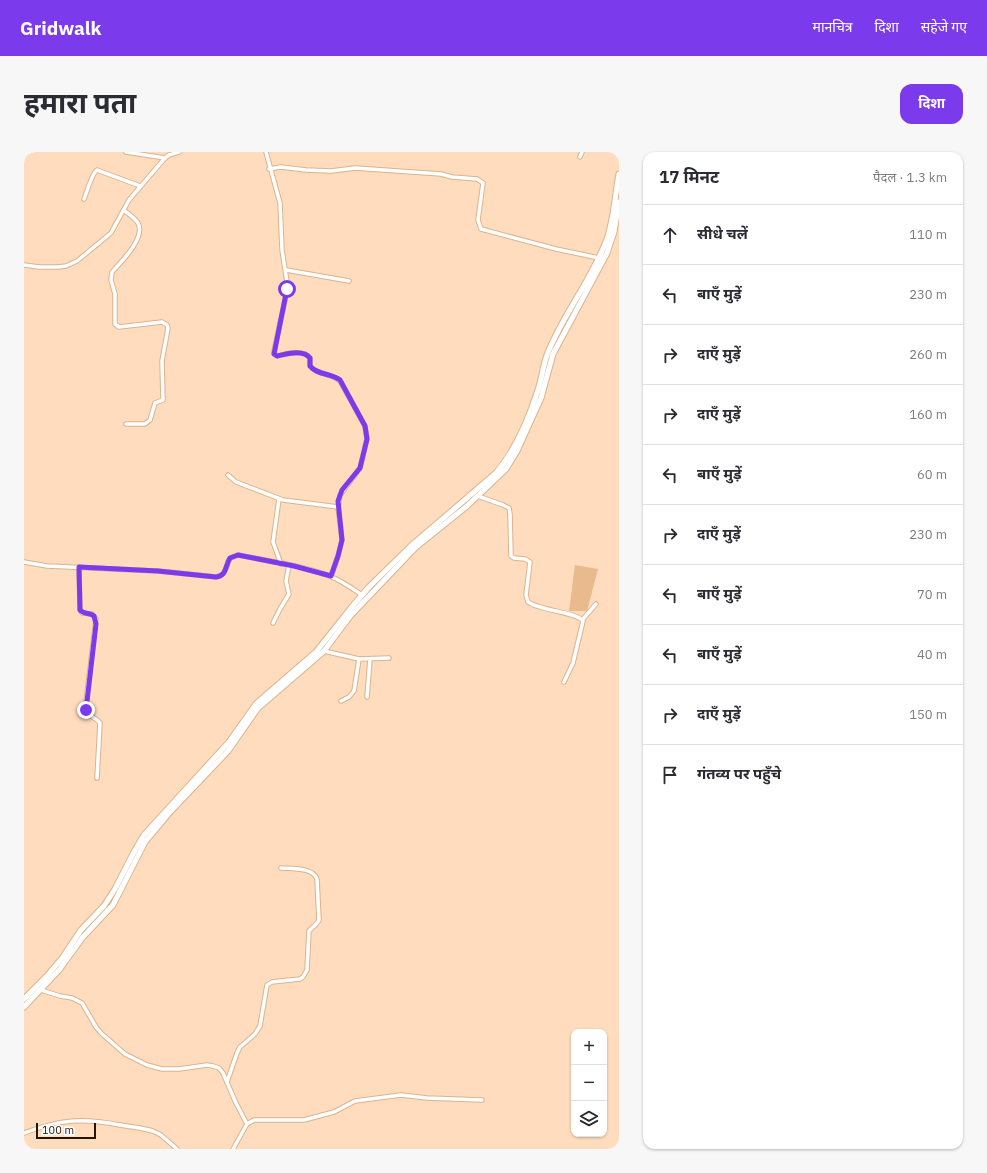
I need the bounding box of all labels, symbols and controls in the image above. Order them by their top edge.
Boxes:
text: Gridwalk [20,16,102,40]
text: मानचित्र [813,18,853,36]
text: दिशा [875,18,899,36]
text: सहेजे गए [921,18,967,36]
text: हमारा पता [24,84,136,121]
button: दिशा [900,84,963,124]
text: 17 मिनट [659,166,719,188]
text: पैदल · 1.3 km [873,169,947,186]
icon: ahead [659,224,681,246]
text: सीधे चलें [697,224,748,243]
text: 110 m [909,226,947,243]
route start [278,280,296,298]
icon: left [659,284,681,306]
text: बाएँ मुड़ें [697,284,742,303]
text: 230 m [909,286,947,303]
icon: right [659,344,681,366]
text: दाएँ मुड़ें [697,344,741,363]
text: 260 m [909,346,947,363]
icon: right [659,404,681,426]
text: दाएँ मुड़ें [697,404,741,423]
text: 160 m [909,406,947,423]
icon: left [659,464,681,486]
text: बाएँ मुड़ें [697,464,742,483]
text: 60 m [917,466,947,483]
icon: right [659,524,681,546]
text: दाएँ मुड़ें [697,524,741,543]
text: 230 m [909,526,947,543]
icon: left [659,584,681,606]
text: बाएँ मुड़ें [697,584,742,603]
text: 70 m [917,586,947,603]
icon: left [659,644,681,666]
text: बाएँ मुड़ें [697,644,742,663]
text: 40 m [917,646,947,663]
route end [77,701,95,719]
icon: right [659,704,681,726]
text: दाएँ मुड़ें [697,704,741,723]
text: 150 m [909,706,947,723]
icon: arrive [659,764,681,786]
text: गंतव्य पर पहुँचे [697,764,781,783]
map controls [571,1029,607,1137]
button: + [571,1029,607,1065]
button: − [571,1065,607,1101]
button: layers [571,1101,607,1137]
scale bar [36,1121,96,1140]
text: 100 m [42,1123,74,1137]

